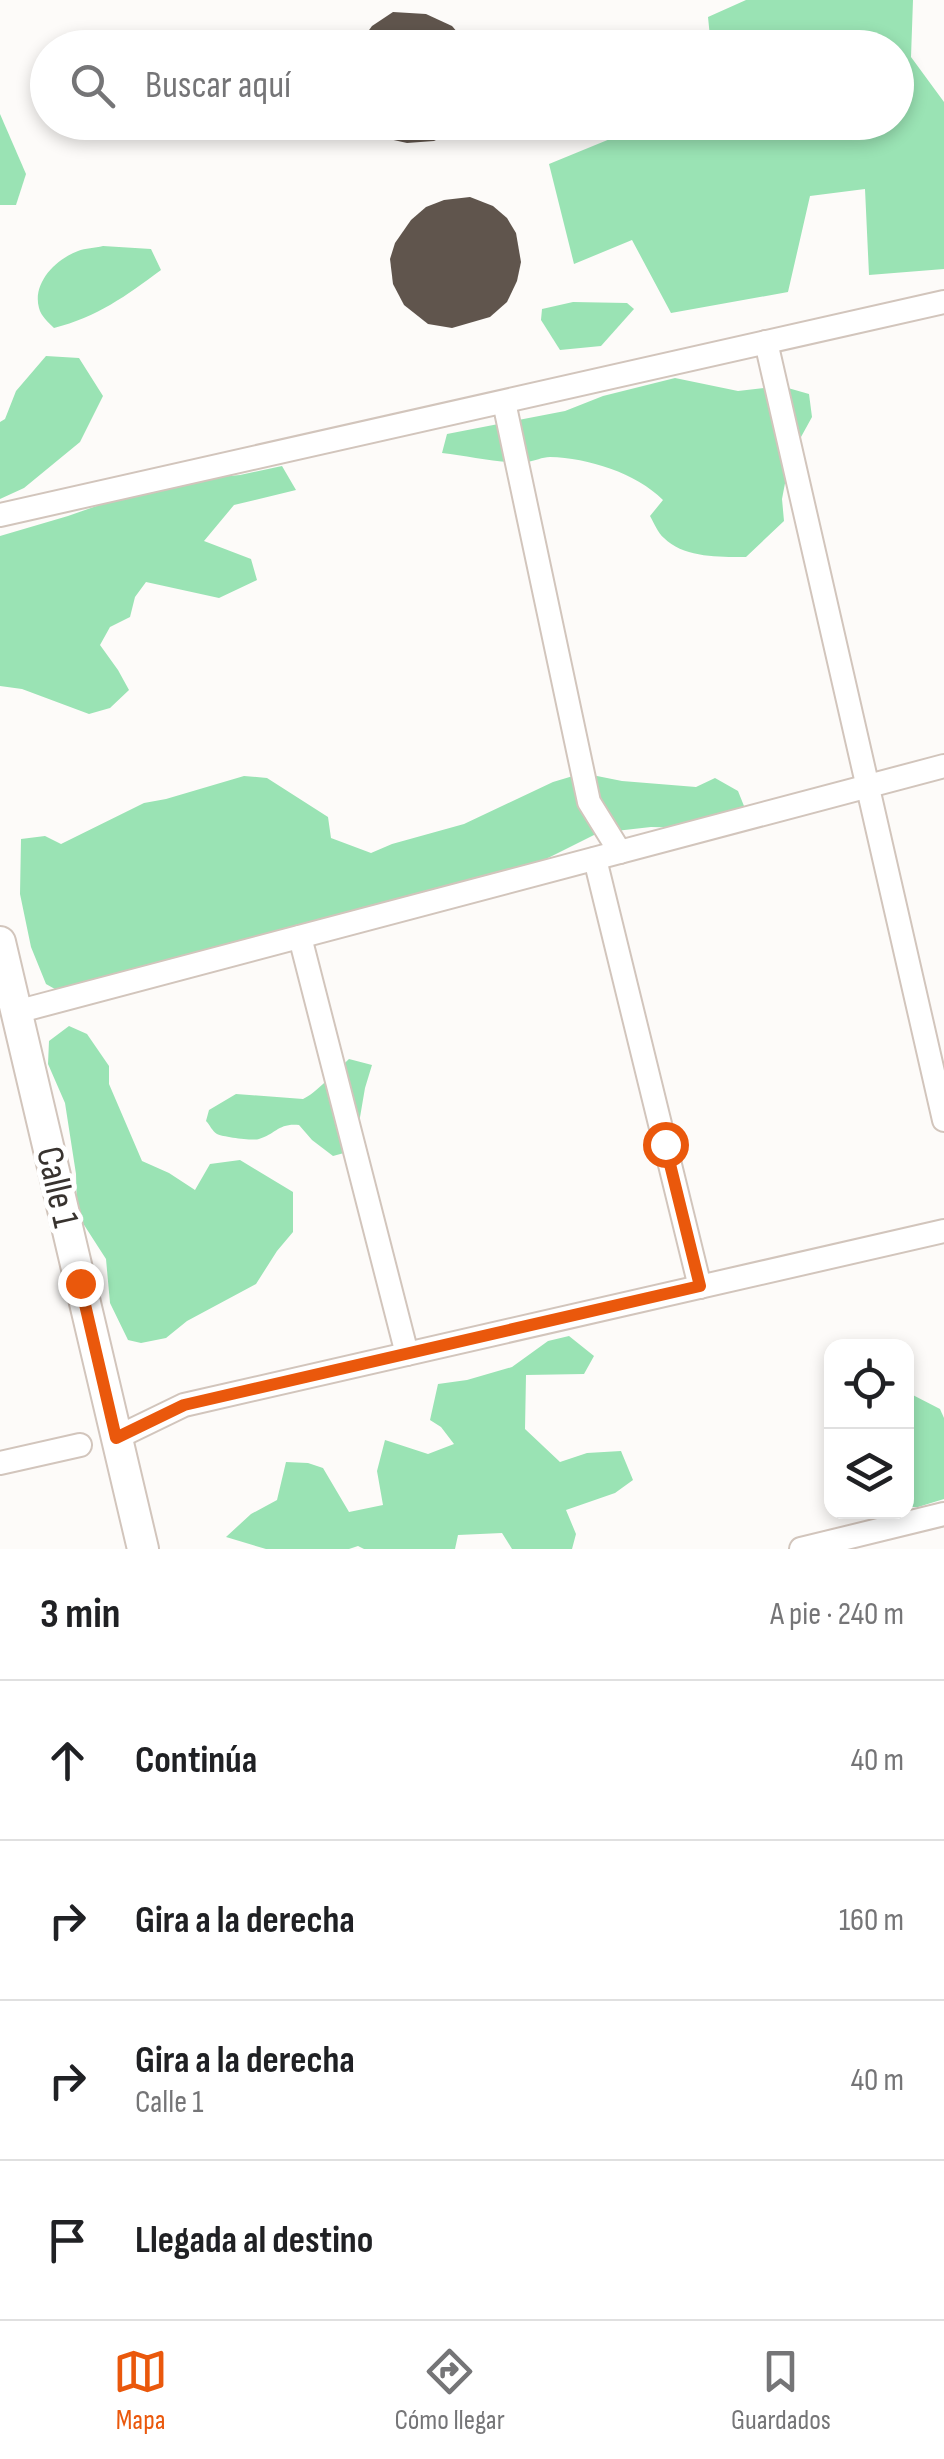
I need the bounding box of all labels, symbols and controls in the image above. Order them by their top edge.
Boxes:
search box [30,30,914,140]
icon: search [65,58,120,113]
text: Buscar aquí [145,63,291,108]
route start [643,1122,689,1168]
street label: Calle 1 [26,1142,88,1232]
route end [58,1261,104,1307]
map controls [824,1339,914,1519]
button: locate [824,1339,914,1429]
button: layers [824,1429,914,1519]
text: 3 min [40,1589,120,1640]
text: A pie · 240 m [770,1595,904,1634]
icon: ahead [40,1733,95,1788]
text: Continúa [135,1738,257,1783]
text: 40 m [851,1741,904,1780]
icon: right [40,1893,95,1948]
text: Gira a la derecha [135,1898,355,1943]
text: 160 m [839,1901,904,1940]
text: Gira a la derecha [135,2038,355,2083]
icon: right [40,2053,95,2108]
text: 40 m [851,2061,904,2100]
text: Calle 1 [135,2083,203,2122]
icon: arrive [40,2213,95,2268]
text: Llegada al destino [135,2218,373,2263]
tab: Mapa [113,2344,168,2437]
tab: Cómo llegar [394,2344,505,2437]
tab: Guardados [731,2344,831,2437]

